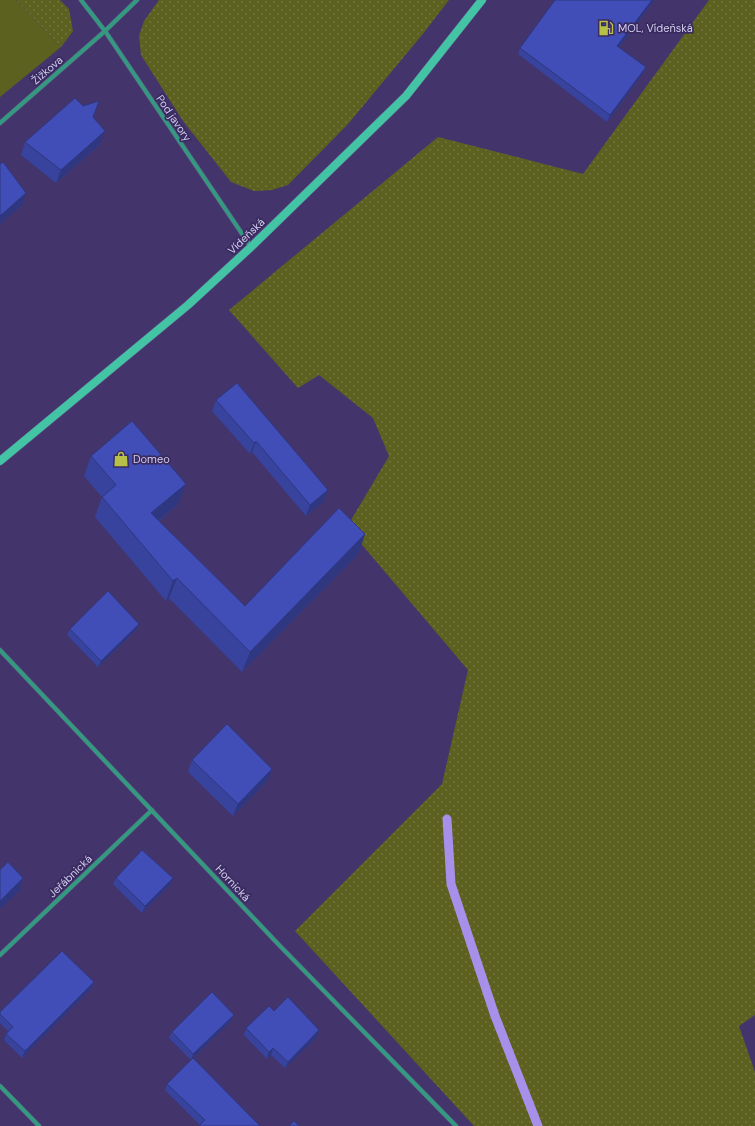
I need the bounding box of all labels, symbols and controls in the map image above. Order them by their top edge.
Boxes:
fuel station icon: MOL, Vídeňská [597,19,615,37]
place label: MOL, Vídeňská [618,21,693,35]
street label: Žižkova [29,53,65,87]
street label: Pod javory [153,92,195,144]
street label: Vídeňská [224,215,268,257]
shop icon: Domeo [112,450,130,468]
place label: Domeo [133,452,170,466]
street label: Jeřábnická [45,852,95,900]
street label: Hornická [213,862,253,904]

